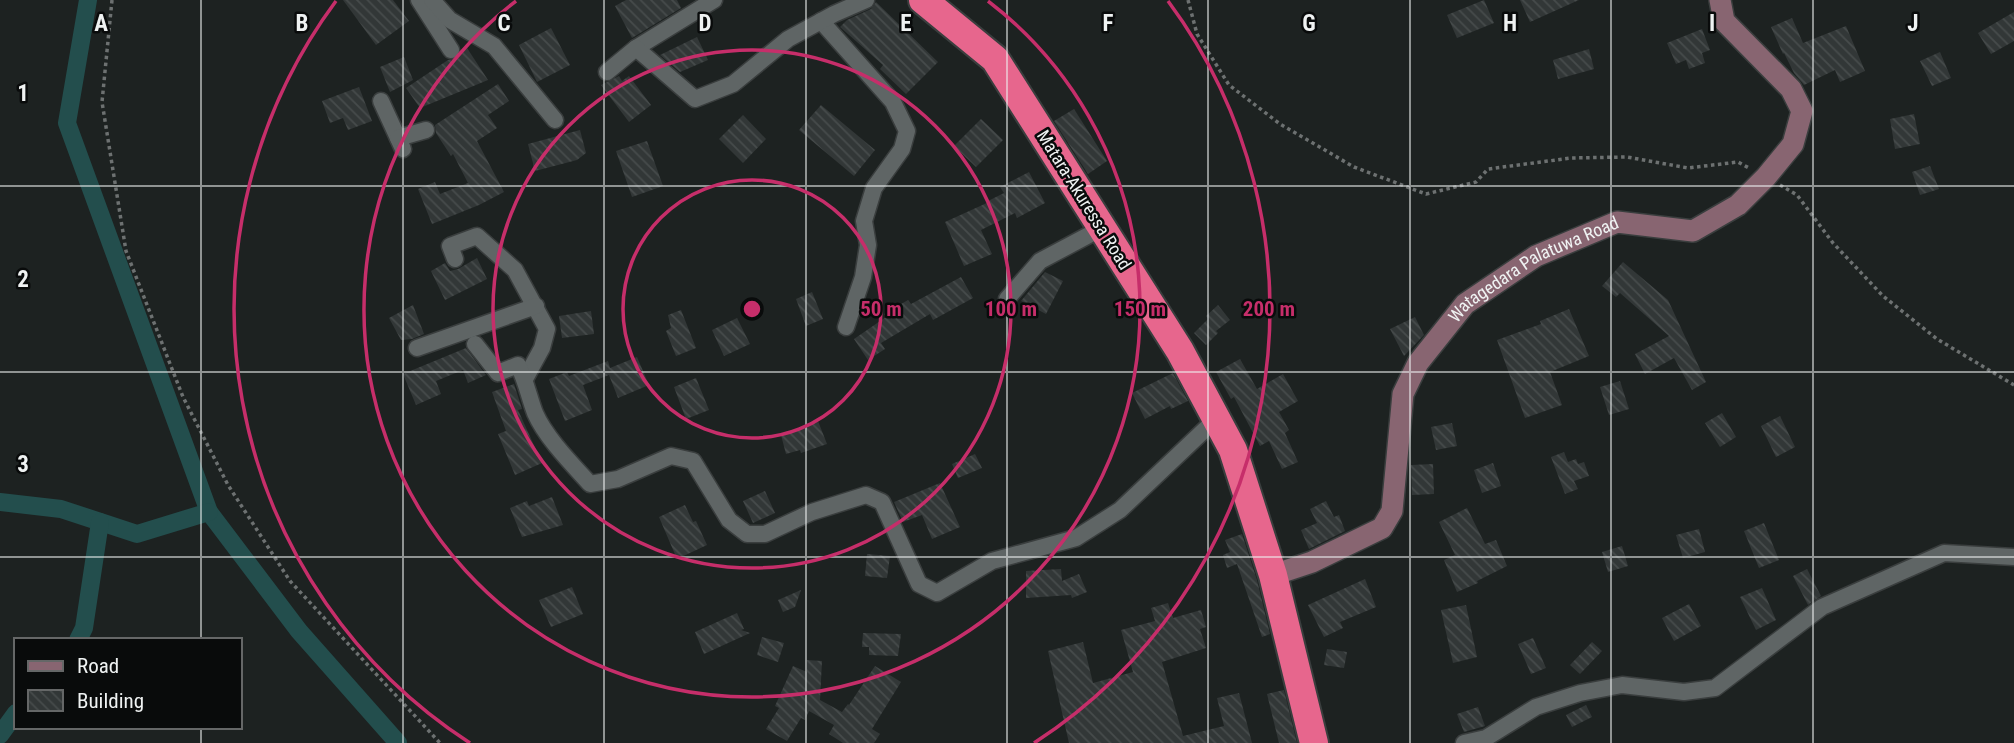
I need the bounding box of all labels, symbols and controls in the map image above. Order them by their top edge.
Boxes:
text: A [94,10,108,37]
text: B [296,10,308,37]
text: C [497,10,511,37]
text: D [699,10,712,37]
text: E [900,10,912,37]
text: F [1103,10,1114,37]
text: G [1302,10,1316,37]
text: H [1503,10,1517,37]
text: I [1709,10,1715,37]
text: J [1907,10,1919,37]
text: 1 [17,80,29,107]
street label: Matara-Akuressa Road [1033,126,1136,273]
street label: Watagedara Palatuwa Road [1444,212,1622,326]
text: 2 [17,266,29,293]
centre of rings [740,297,764,321]
text: 50 m [860,297,902,321]
text: 100 m [985,297,1037,321]
text: 150 m [1114,297,1166,321]
text: 200 m [1243,297,1295,321]
text: 3 [17,451,29,478]
legend [14,638,242,729]
text: Road [77,654,119,678]
text: Building [77,689,144,713]

